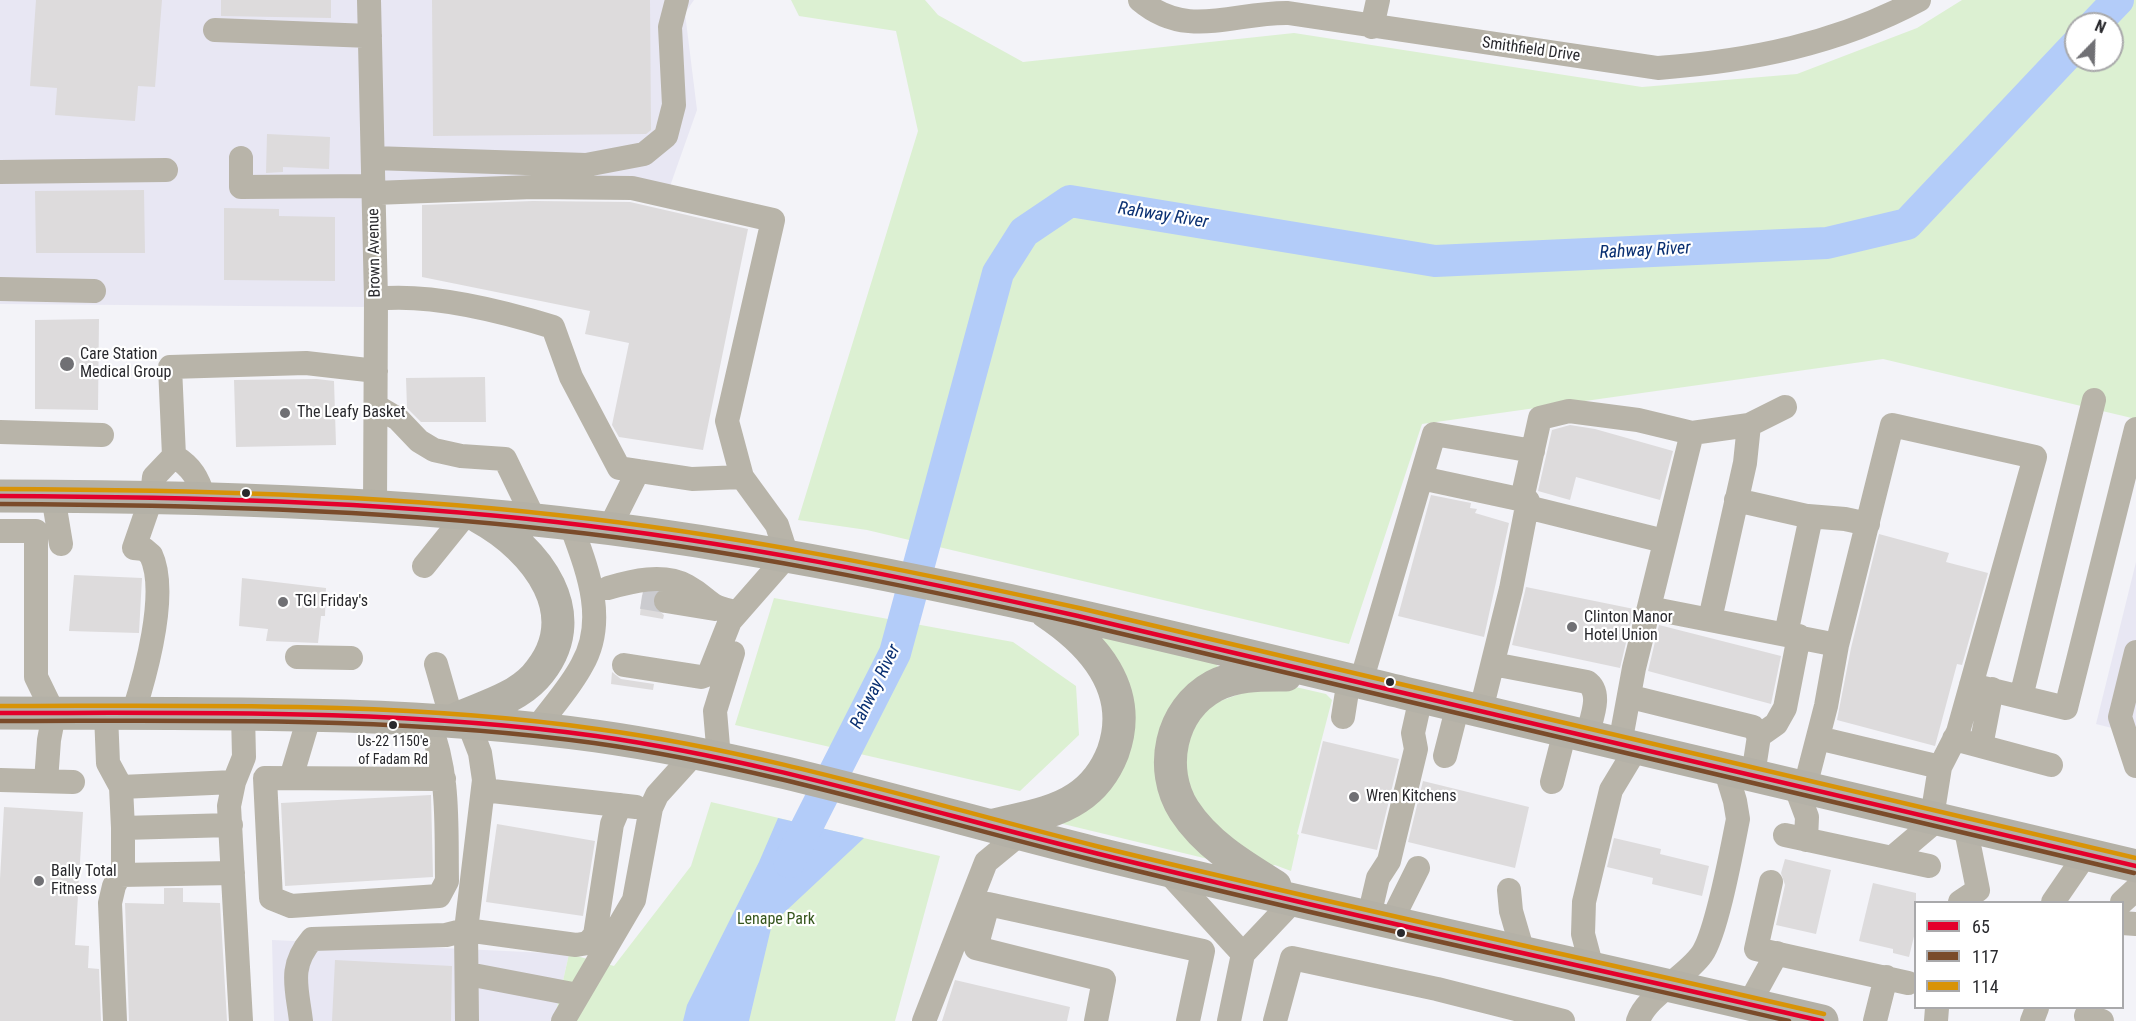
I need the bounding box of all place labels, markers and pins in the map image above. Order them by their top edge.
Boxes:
place label: Care Station Medical Group [80,345,171,383]
marker: Care Station Medical Group [58,355,76,373]
place label: The Leafy Basket [297,403,405,423]
marker: The Leafy Basket [278,406,292,420]
unlabelled marker [240,487,252,499]
place label: TGI Friday's [295,592,368,612]
marker: TGI Friday's [276,595,290,609]
place label: Clinton Manor Hotel Union [1584,608,1673,646]
marker: Clinton Manor Hotel Union [1565,620,1579,634]
unlabelled marker [1384,676,1396,688]
marker: Us-22 1150'e of Fadam Rd [387,719,399,731]
place label: Us-22 1150'e of Fadam Rd [357,734,429,766]
place label: Wren Kitchens [1366,787,1456,807]
marker: Wren Kitchens [1347,790,1361,804]
place label: Bally Total Fitness [51,862,117,900]
marker: Bally Total Fitness [32,874,46,888]
unlabelled marker [1395,927,1407,939]

